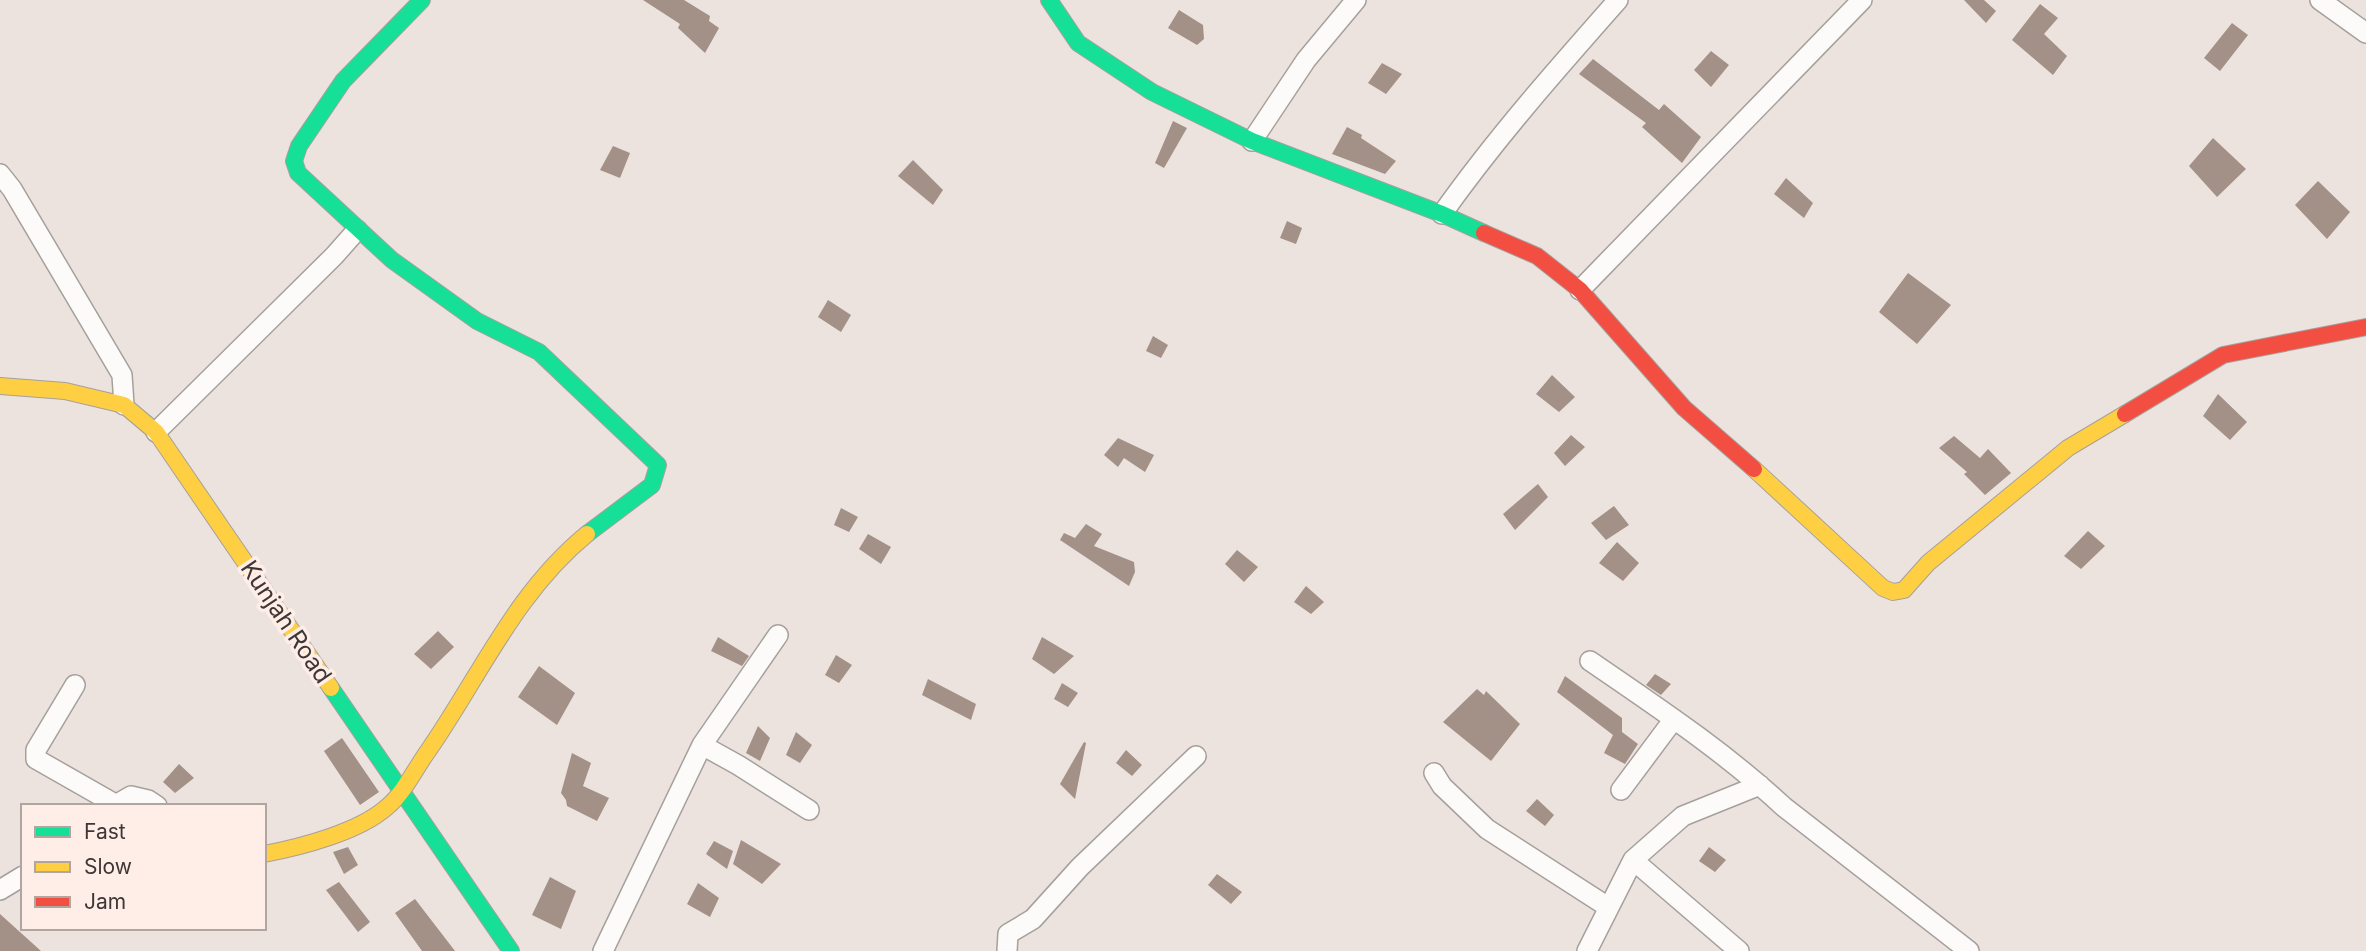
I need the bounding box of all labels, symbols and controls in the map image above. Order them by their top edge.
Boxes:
street label: Kunjah Road [235,555,338,689]
legend [21,804,266,930]
text: Fast [84,819,126,844]
text: Slow [84,854,132,879]
text: Jam [84,889,126,914]

